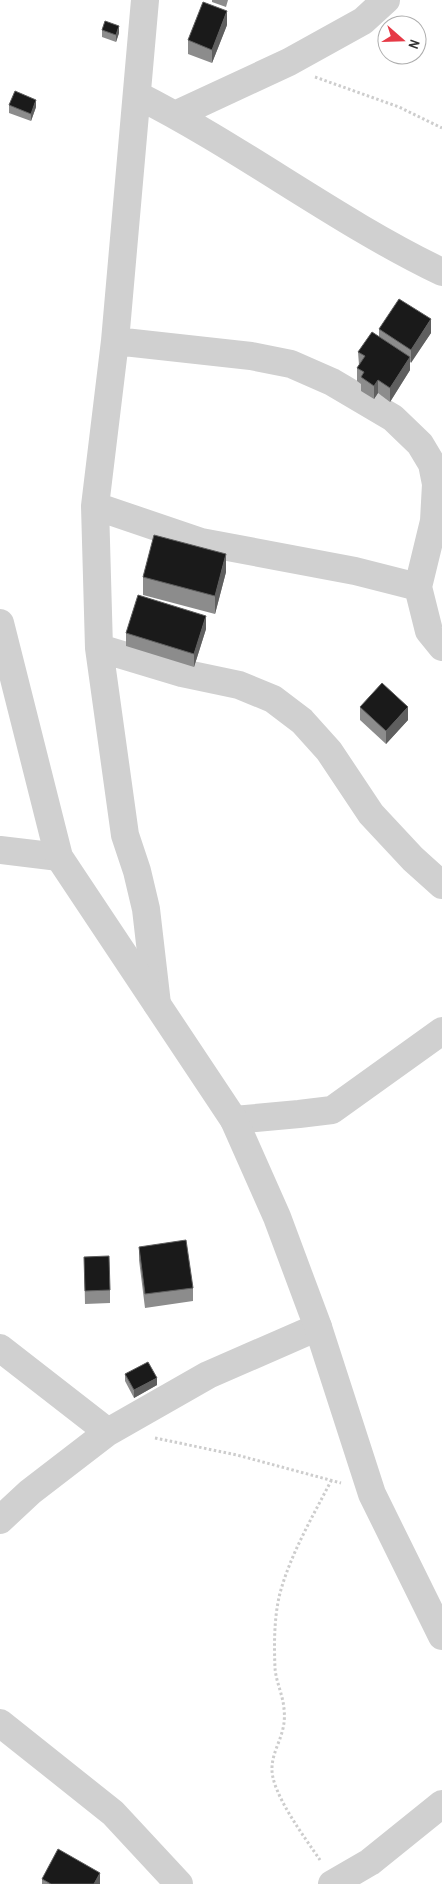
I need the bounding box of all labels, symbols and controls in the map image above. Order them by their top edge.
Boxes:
north arrow [377,15,427,65]
text: N [404,37,424,51]

